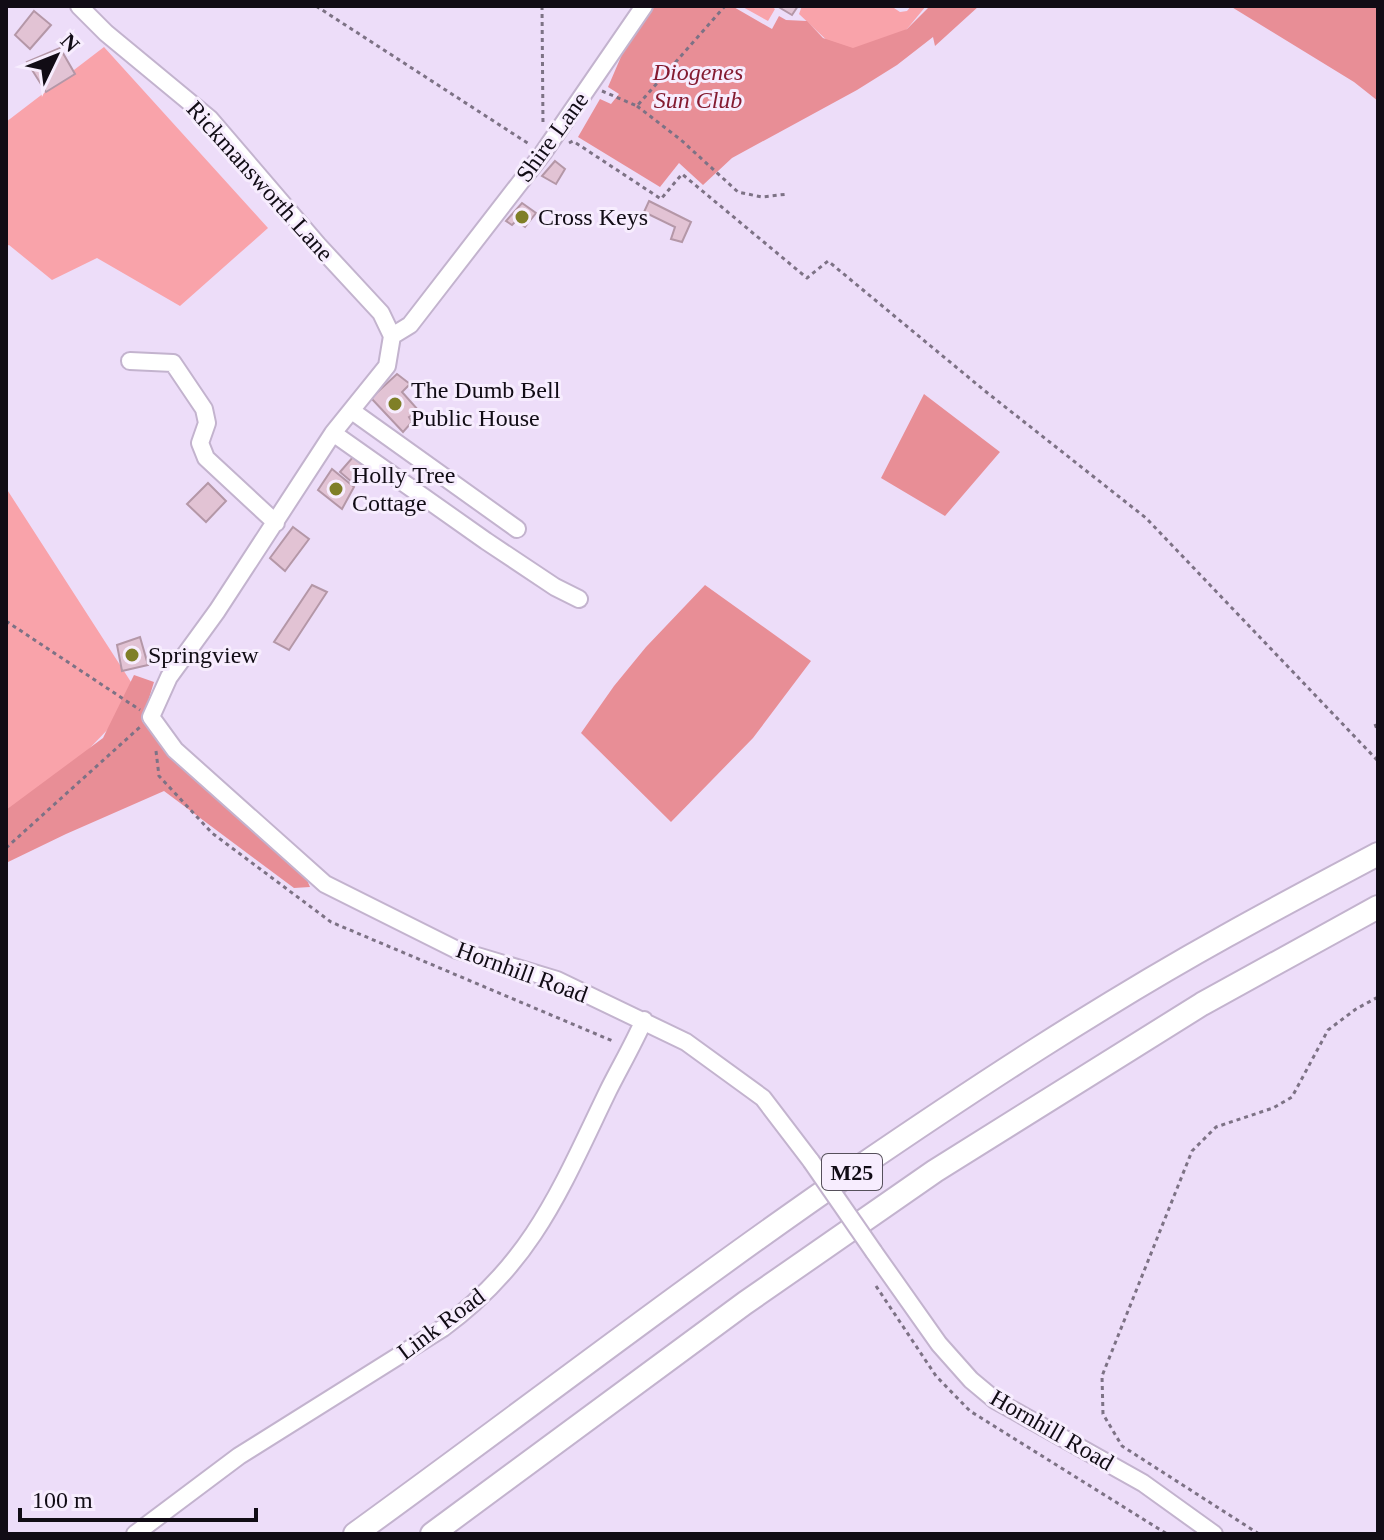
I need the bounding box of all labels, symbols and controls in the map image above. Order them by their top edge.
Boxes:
north arrow [16,16,96,96]
text: N [56,28,85,57]
park label: Diogenes Sun Club [652,59,743,113]
street label: Shire Lane [511,87,593,187]
street label: Rickmansworth Lane [181,96,339,266]
place label: Cross Keys [538,204,648,230]
marker: Cross Keys [513,208,531,226]
place label: The Dumb Bell Public House [411,377,561,431]
marker: The Dumb Bell Public House [386,395,404,413]
place label: Holly Tree Cottage [352,462,455,516]
marker: Holly Tree Cottage [327,480,345,498]
place label: Springview [148,642,259,668]
marker: Springview [123,646,141,664]
street label: Hornhill Road [453,936,591,1008]
road number: M25 [822,1154,882,1190]
street label: Link Road [392,1283,490,1365]
street label: Hornhill Road [986,1384,1118,1476]
scale bar [20,1472,256,1522]
text: 100 m [32,1487,93,1513]

